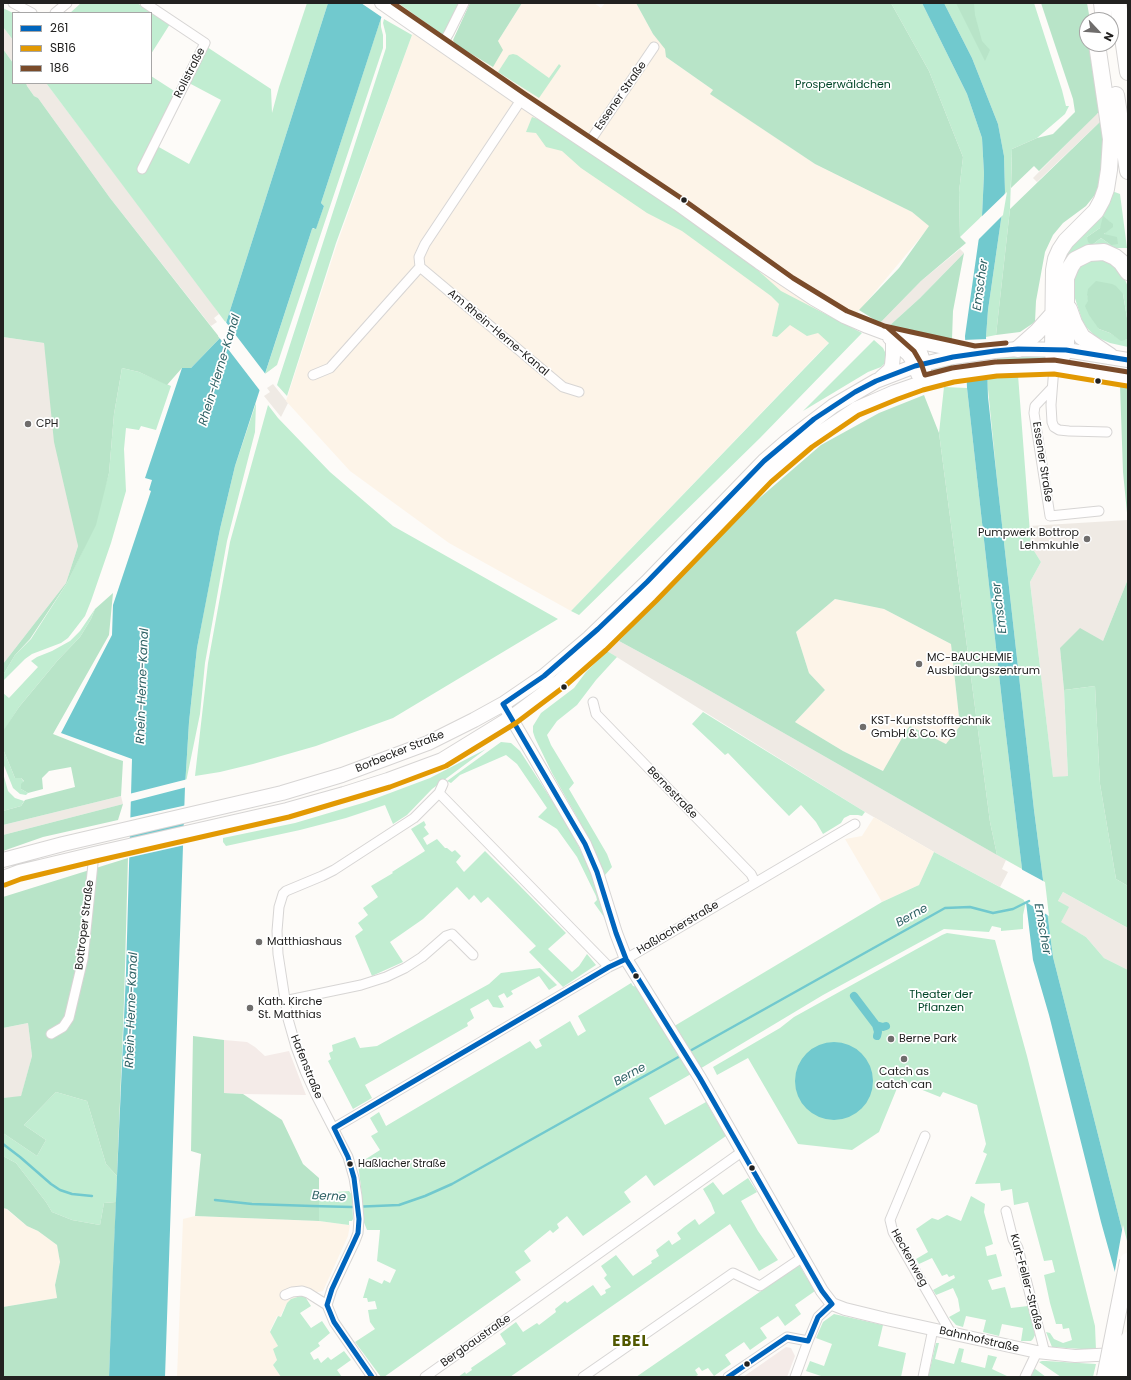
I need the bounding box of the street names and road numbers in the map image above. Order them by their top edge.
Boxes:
street label: Rollstraße [172,46,208,100]
street label: Essener Straße [592,59,650,133]
street label: Am Rhein-Herne-Kanal [445,287,551,379]
street label: Essener Straße [1029,421,1055,503]
street label: Borbecker Straße [354,728,446,776]
street label: Bernestraße [644,764,700,822]
street label: Bottroper Straße [73,879,97,971]
street label: Haßlacherstraße [635,898,721,958]
street label: Hafenstraße [287,1033,325,1101]
street label: Heckenweg [888,1227,930,1289]
street label: Kurt-Feller-Straße [1007,1233,1045,1331]
street label: Bergbaustraße [438,1312,514,1370]
street label: Bahnhofstraße [938,1324,1020,1356]

